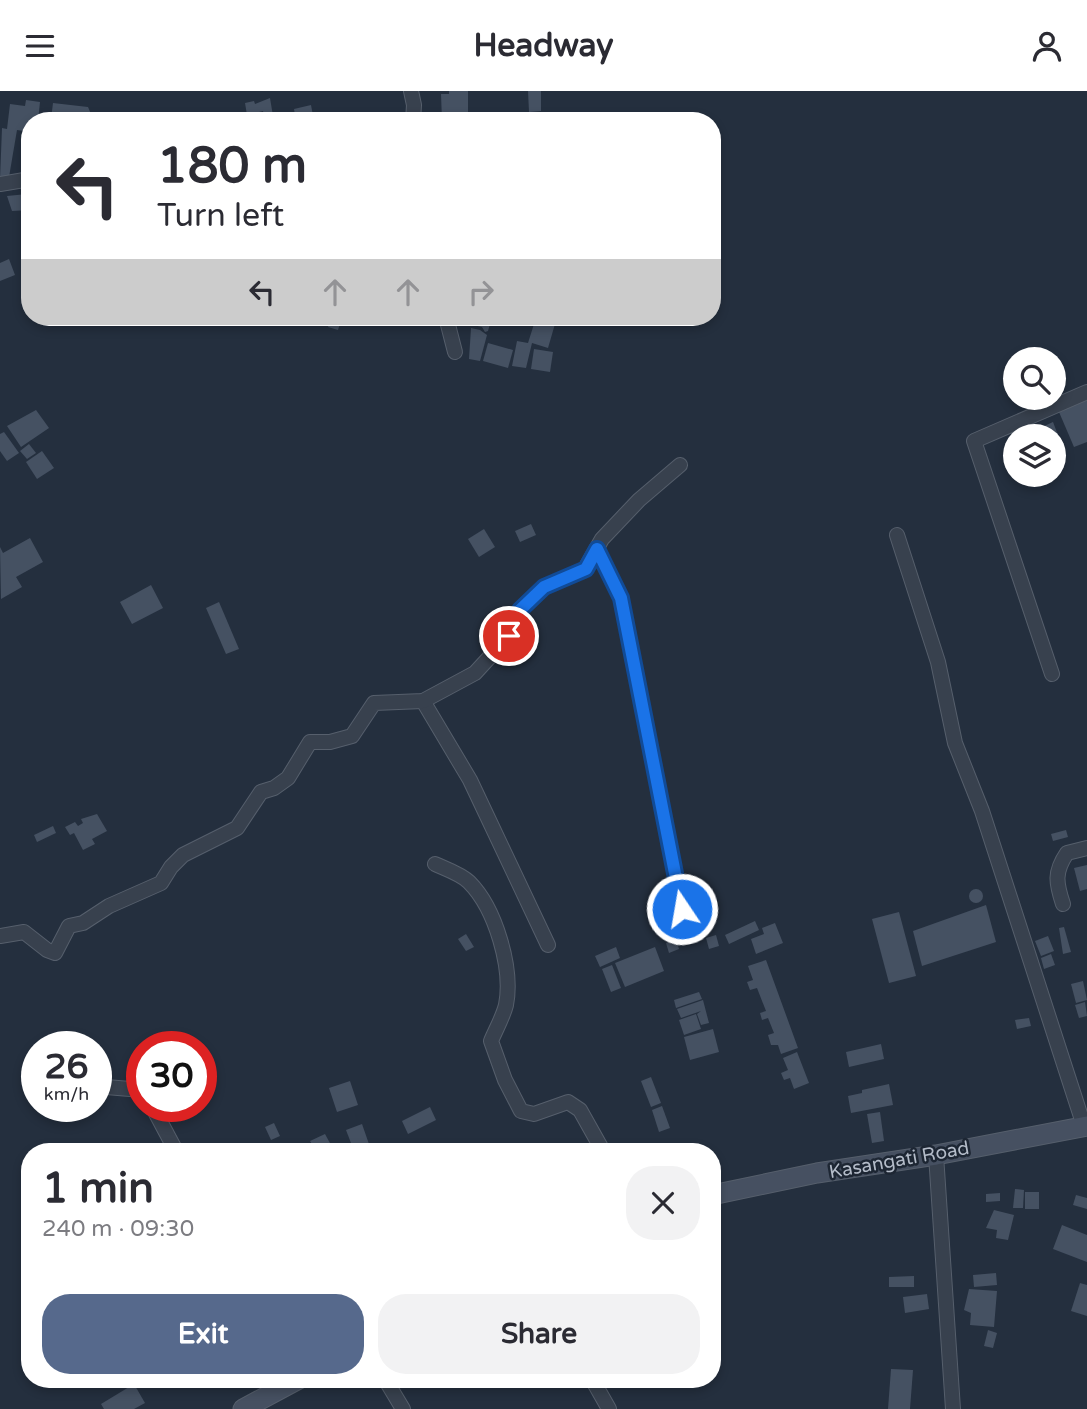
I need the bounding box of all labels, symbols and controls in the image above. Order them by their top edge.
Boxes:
icon: menu [21,27,59,65]
text: Headway [473,27,614,65]
icon: person [1028,27,1066,65]
text: 180 m [157,137,307,196]
icon: left [42,140,133,231]
text: Turn left [157,197,284,235]
icon: left [243,273,281,311]
icon: ahead [316,273,354,311]
icon: ahead [389,273,427,311]
icon: right [462,273,500,311]
map controls [1003,347,1066,487]
button: search [1003,347,1066,410]
button: layers [1003,424,1066,487]
pin [479,606,539,666]
icon: arrive [490,617,528,655]
position arrow [645,872,719,946]
speed limit sign: 30 [126,1031,217,1122]
text: 26 [45,1046,88,1088]
text: km/h [44,1083,89,1105]
street label: Kasangati Road [827,1137,971,1183]
text: 1 min [42,1163,154,1214]
button: close [626,1166,700,1240]
text: 240 m · 09:30 [42,1215,194,1243]
button: Exit [42,1294,364,1374]
button: Share [378,1294,700,1374]

